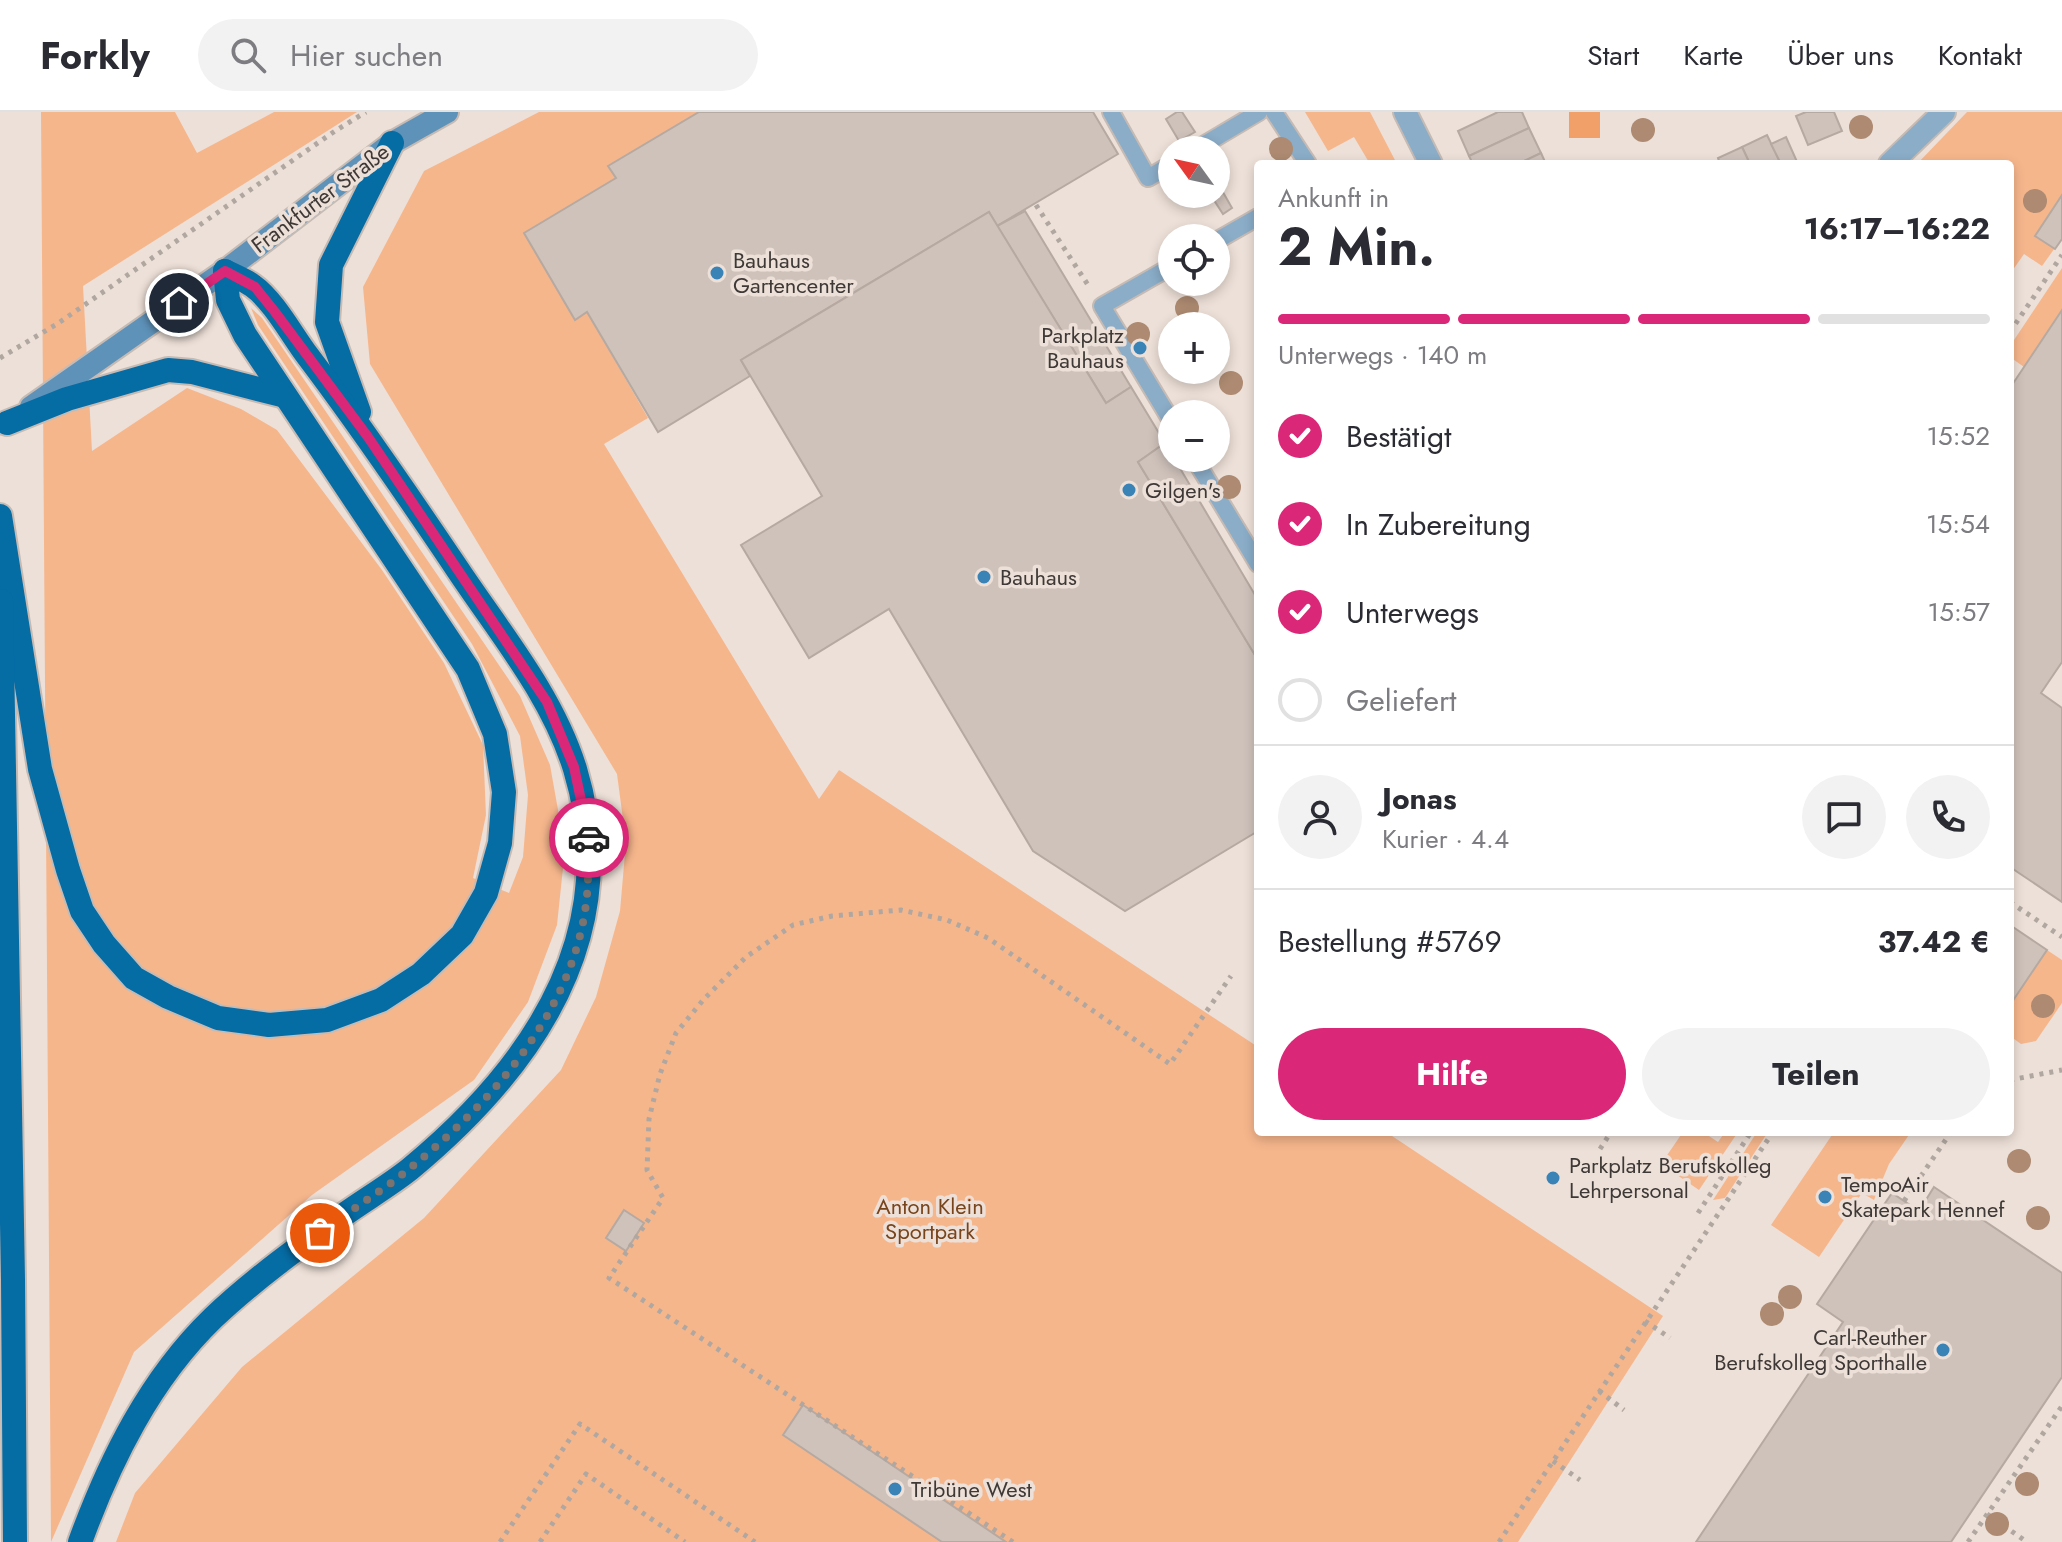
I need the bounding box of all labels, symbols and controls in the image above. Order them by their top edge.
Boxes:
search box [198,19,758,91]
text: Forkly [40,28,150,83]
icon: search [226,33,270,77]
text: Hier suchen [290,34,443,77]
text: Start [1587,35,1639,76]
text: Karte [1683,35,1743,76]
text: Über uns [1787,35,1894,76]
text: Kontakt [1938,35,2022,76]
street label: Frankfurter Straße [244,135,396,261]
north arrow [1158,136,1230,208]
map controls [1158,136,1230,472]
text: Ankunft in [1278,179,1389,217]
text: 16:17–16:22 [1804,207,1990,250]
text: 2 Min. [1278,209,1435,285]
button: locate [1158,224,1230,296]
place label: Bauhaus Gartencenter [733,244,854,301]
marker: Bauhaus Gartencenter [708,264,726,282]
pin [145,269,213,337]
icon: home [157,281,201,325]
button: + [1158,312,1230,384]
place label: Parkplatz Bauhaus [1041,319,1124,376]
text: Unterwegs · 140 m [1278,336,1487,374]
marker: Parkplatz Bauhaus [1131,339,1149,357]
button: − [1158,400,1230,472]
icon: check [1278,414,1322,458]
text: Bestätigt [1346,415,1451,458]
text: 15:52 [1926,417,1990,455]
place label: Gilgen's [1145,474,1221,506]
marker: Gilgen's [1120,481,1138,499]
icon: check [1278,502,1322,546]
text: In Zubereitung [1346,503,1531,546]
text: 15:54 [1926,505,1990,543]
place label: Bauhaus [1000,561,1077,593]
marker: Bauhaus [975,568,993,586]
icon: check [1278,590,1322,634]
text: Unterwegs [1346,591,1479,634]
text: 15:57 [1928,593,1990,631]
text: Geliefert [1346,679,1456,722]
button: person [1278,775,1362,859]
button: chat [1802,775,1886,859]
button: phone [1906,775,1990,859]
text: Jonas [1382,777,1457,820]
courier [549,798,629,878]
icon: car [567,816,611,860]
text: Kurier · 4.4 [1382,820,1509,858]
text: Bestellung #5769 [1278,920,1502,963]
text: 37.42 € [1878,920,1990,963]
button: Hilfe [1278,1028,1626,1120]
button: Teilen [1642,1028,1990,1120]
place label: Parkplatz Berufskolleg Lehrpersonal [1569,1149,1772,1206]
place label: TempoAir Skatepark Hennef [1841,1168,2005,1225]
marker: Parkplatz Berufskolleg Lehrpersonal [1544,1169,1562,1187]
marker: TempoAir Skatepark Hennef [1816,1188,1834,1206]
park label: Anton Klein Sportpark [876,1190,984,1247]
pin [286,1199,354,1267]
icon: bag [298,1211,342,1255]
place label: Carl-Reuther Berufskolleg Sporthalle [1714,1321,1927,1378]
marker: Carl-Reuther Berufskolleg Sporthalle [1934,1341,1952,1359]
place label: Tribüne West [911,1473,1033,1505]
marker: Tribüne West [886,1480,904,1498]

